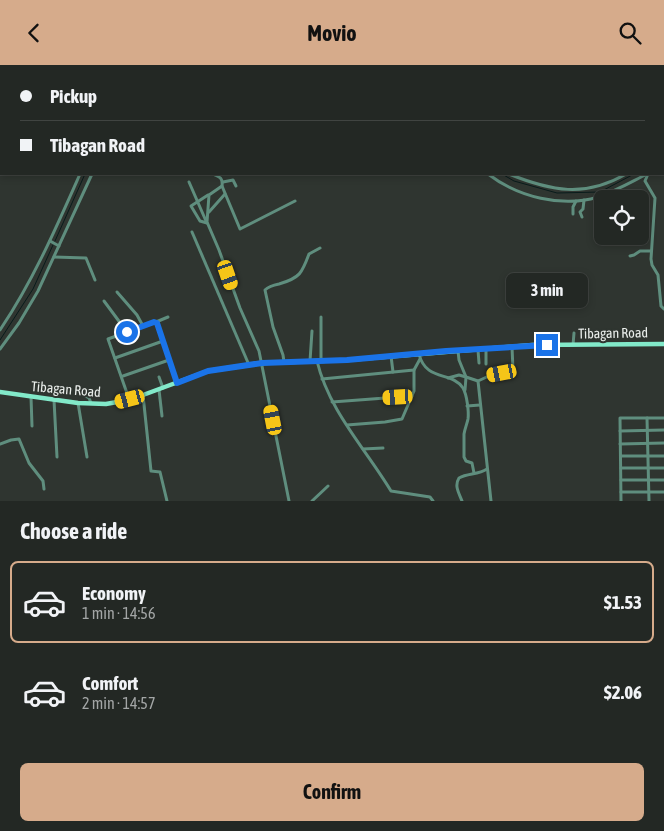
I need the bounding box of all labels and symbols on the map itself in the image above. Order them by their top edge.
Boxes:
car [216,258,239,292]
callout: 3 min [506,273,588,307]
route start [116,321,138,343]
street label: Tibagan Road [578,324,648,342]
route end [536,334,558,356]
car [485,363,518,383]
street label: Tibagan Road [30,378,102,400]
car [113,388,146,410]
car [382,389,413,405]
car [262,404,283,436]

